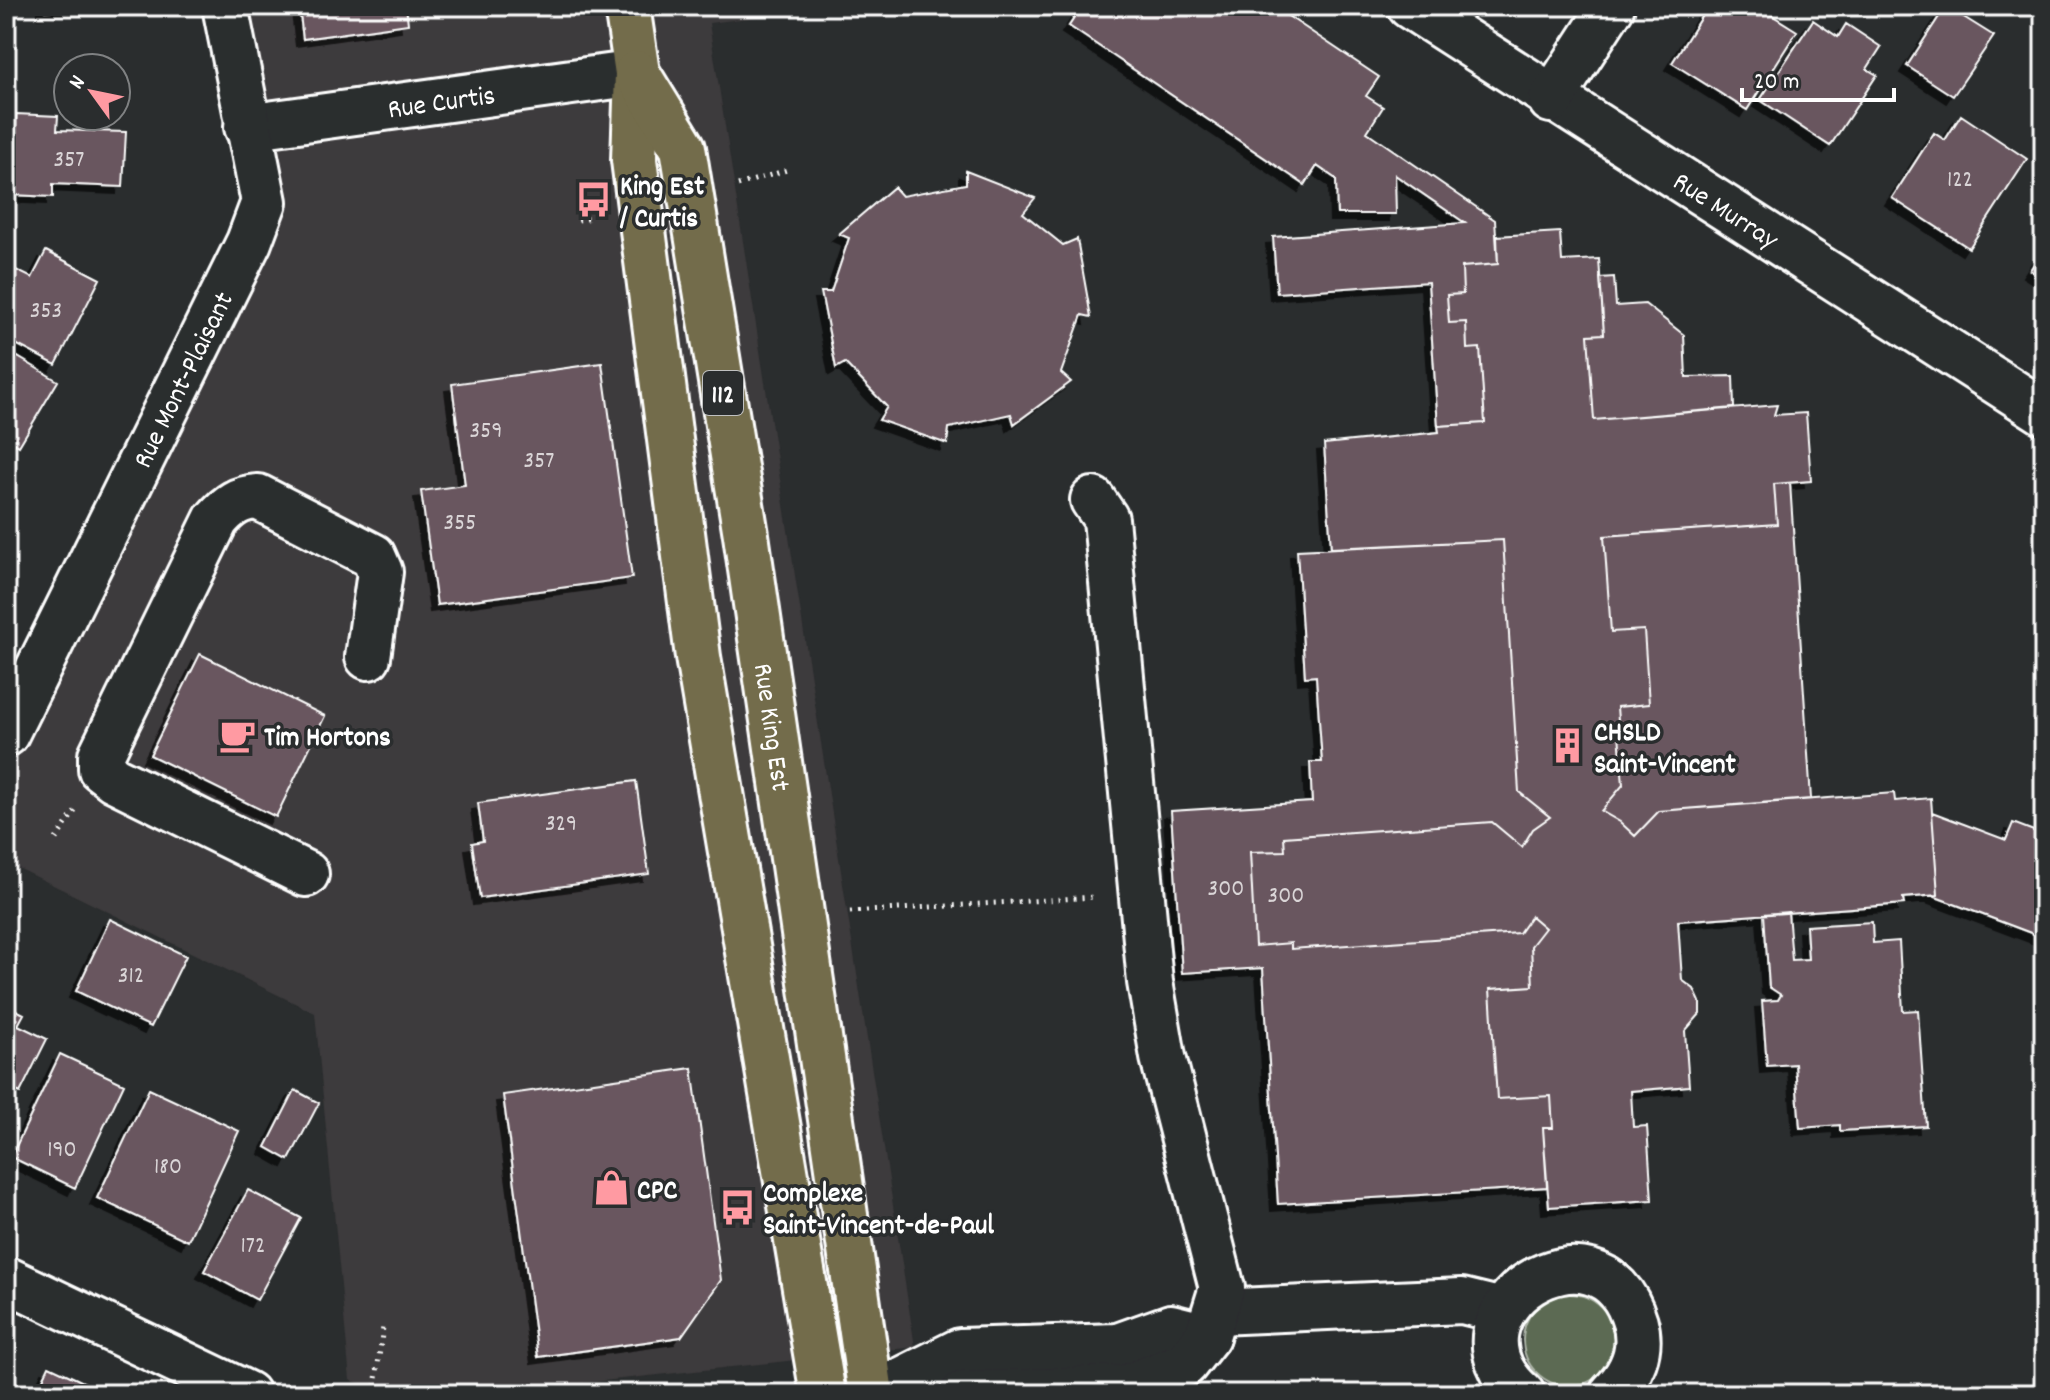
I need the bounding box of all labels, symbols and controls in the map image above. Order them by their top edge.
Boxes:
north arrow [52,52,132,132]
scale bar [1742,52,1894,102]
text: 20 m [1754,66,1800,100]
text: N [62,70,94,96]
street label: Rue Curtis [386,78,498,132]
house number: 357 [54,144,84,178]
street label: Rue Murray [1663,164,1785,262]
house number: 122 [1947,164,1973,198]
place label: King Est / Curtis [619,169,705,241]
bus stop icon: King Est / Curtis [575,181,613,219]
street label: Rue Mont-Plaisant [125,286,246,476]
house number: 353 [30,295,62,329]
road number: 112 [703,371,743,415]
house number: 359 [470,415,502,449]
house number: 357 [524,445,554,479]
house number: 355 [444,507,476,541]
street label: Rue King Est [740,661,798,794]
place label: CHSLD Saint-Vincent [1594,715,1736,787]
cafe icon: Tim Hortons [219,716,257,754]
place label: Tim Hortons [264,720,391,760]
building icon: CHSLD Saint-Vincent [1549,727,1587,765]
house number: 329 [545,808,577,842]
house number: 300 [1208,873,1244,907]
house number: 300 [1268,880,1304,914]
house number: 312 [118,960,144,994]
house number: 190 [47,1134,77,1168]
house number: 180 [154,1151,182,1185]
shop icon: CPC [592,1169,630,1207]
place label: CPC [637,1173,678,1213]
place label: Complexe Saint-Vincent-de-Paul [763,1176,994,1248]
bus stop icon: Complexe Saint-Vincent-de-Paul [718,1188,756,1226]
house number: 172 [241,1230,265,1264]

